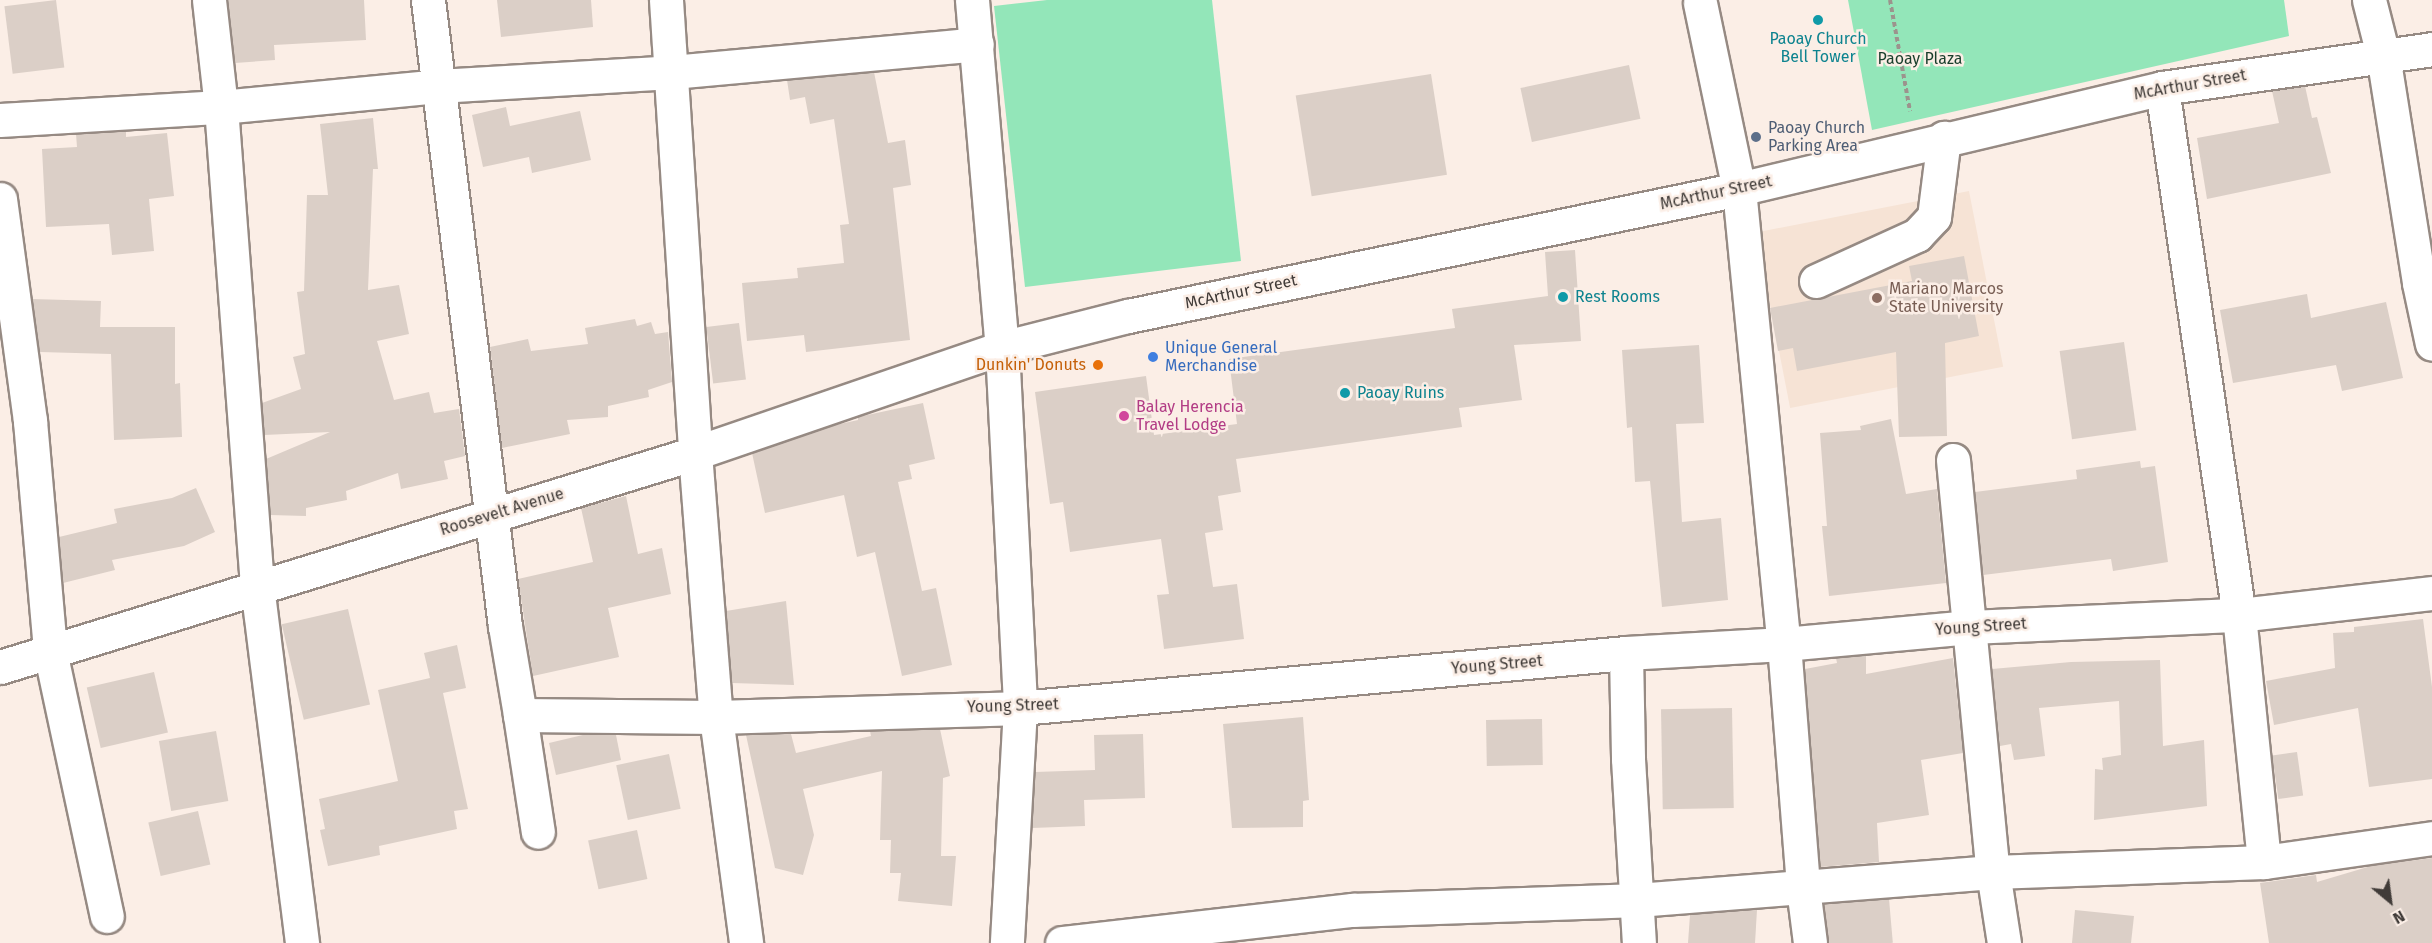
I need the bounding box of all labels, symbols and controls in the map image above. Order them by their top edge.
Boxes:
marker: Paoay Church Bell Tower [1811,13,1825,27]
place label: Paoay Church Bell Tower [1769,29,1867,67]
park label: Paoay Plaza [1878,49,1962,69]
street label: McArthur Street [2132,66,2248,104]
place label: Paoay Church Parking Area [1768,118,1865,156]
marker: Paoay Church Parking Area [1749,130,1763,144]
street label: McArthur Street [1658,172,1774,214]
street label: McArthur Street [1183,271,1299,313]
place label: Mariano Marcos State University [1889,279,2003,317]
place label: Rest Rooms [1575,287,1660,307]
marker: Rest Rooms [1556,290,1570,304]
marker: Mariano Marcos State University [1870,291,1884,305]
place label: Unique General Merchandise [1165,338,1277,376]
marker: Unique General Merchandise [1146,350,1160,364]
place label: Dunkin' Donuts [976,355,1086,375]
marker: Dunkin' Donuts [1091,358,1105,372]
place label: Paoay Ruins [1357,383,1444,403]
marker: Paoay Ruins [1338,386,1352,400]
place label: Balay Herencia Travel Lodge [1136,397,1244,435]
marker: Balay Herencia Travel Lodge [1117,409,1131,423]
street label: Roosevelt Avenue [438,484,566,540]
street label: Young Street [1935,614,2027,640]
street label: Young Street [1450,651,1544,679]
street label: Young Street [967,695,1059,717]
north arrow [2360,871,2420,931]
text: N [2390,906,2408,928]

